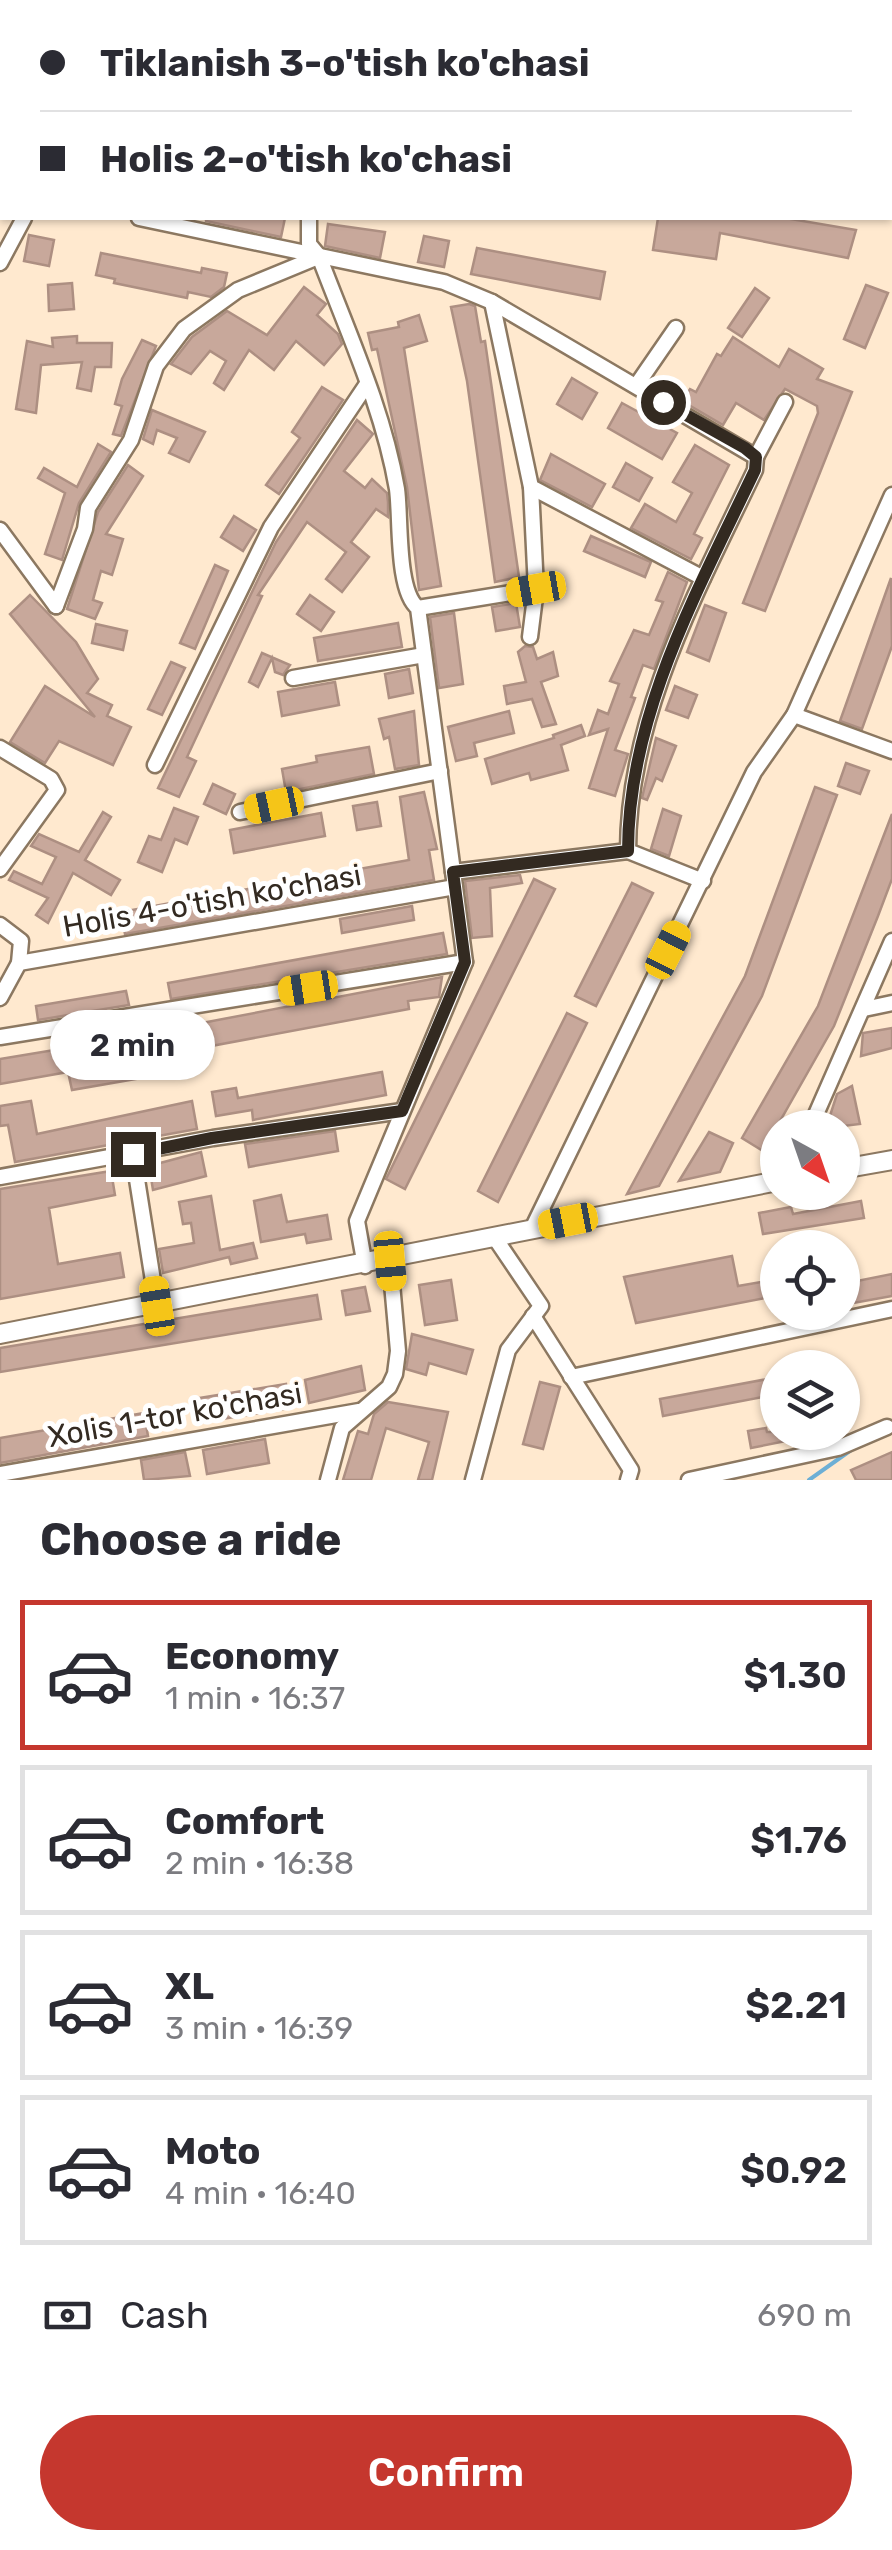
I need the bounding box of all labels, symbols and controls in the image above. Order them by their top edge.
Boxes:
text: Tiklanish 3-o'tish ko'chasi [100,40,590,86]
text: Holis 2-o'tish ko'chasi [100,136,512,182]
route start [641,380,686,425]
car [504,569,568,609]
car [242,784,306,826]
street label: Holis 4-o'tish ko'chasi [60,857,364,945]
car [641,916,695,984]
car [276,968,340,1008]
callout: 2 min [51,1009,216,1079]
text: 2 min [90,1026,175,1064]
north arrow [760,1110,860,1210]
map controls [760,1110,860,1450]
route end [111,1132,156,1177]
car [536,1201,600,1241]
car [372,1230,408,1292]
button: locate [760,1230,860,1330]
car [137,1274,177,1338]
button: layers [760,1350,860,1450]
street label: Xolis 1-tor ko'chasi [45,1375,305,1455]
text: Choose a ride [40,1513,342,1566]
icon: car [45,1630,135,1720]
text: Economy [165,1633,339,1679]
text: $1.30 [744,1652,847,1698]
text: 1 min · 16:37 [165,1679,345,1717]
icon: car [45,1795,135,1885]
text: Comfort [165,1798,324,1844]
text: $1.76 [750,1817,847,1863]
text: 2 min · 16:38 [165,1844,354,1882]
icon: car [45,1960,135,2050]
text: XL [165,1963,214,2009]
text: $2.21 [745,1982,847,2028]
text: 3 min · 16:39 [165,2009,353,2047]
icon: car [45,2125,135,2215]
text: Moto [165,2128,261,2174]
text: $0.92 [740,2147,847,2193]
text: 4 min · 16:40 [165,2174,356,2212]
icon: cash [40,2288,95,2343]
text: Cash [120,2292,209,2338]
text: 690 m [757,2296,852,2334]
button: Confirm [40,2415,852,2530]

